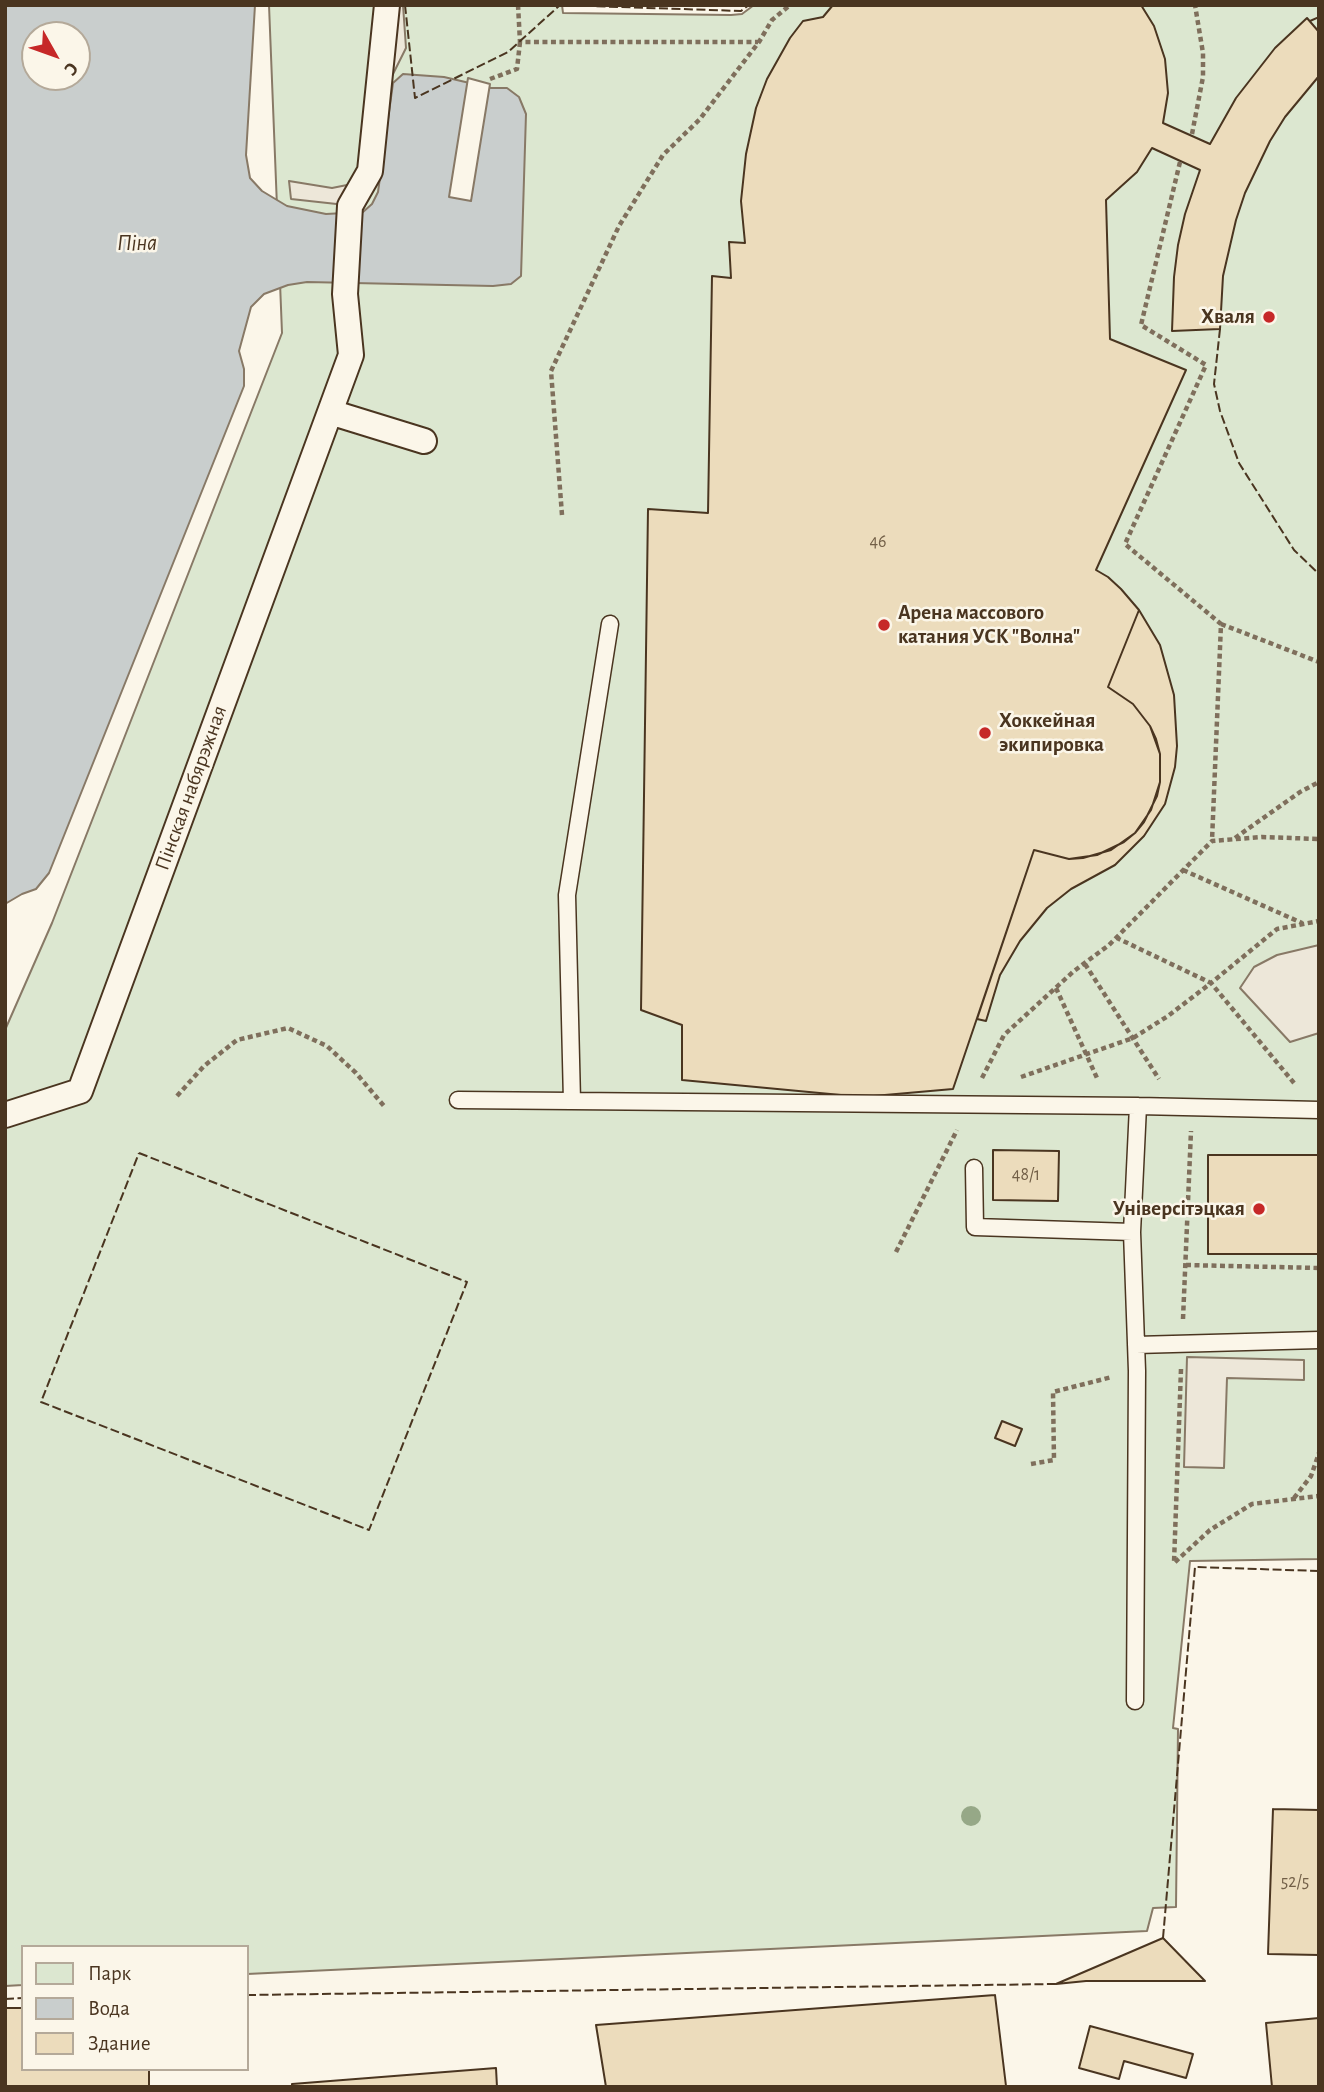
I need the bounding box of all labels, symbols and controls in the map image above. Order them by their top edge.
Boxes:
north arrow [21,21,91,91]
text: С [60,58,82,79]
water label: Піна [117,229,157,257]
place label: Хваля [1201,304,1255,330]
marker: Хваля [1261,309,1277,325]
house number: 46 [869,531,887,553]
place label: Арена массового катания УСК "Волна" [898,600,1080,650]
marker: Арена массового катания УСК "Волна" [876,617,892,633]
street label: Пінская набярэжная [149,702,233,874]
place label: Хоккейная экипировка [999,708,1104,758]
marker: Хоккейная экипировка [977,725,993,741]
house number: 48/1 [1012,1164,1040,1186]
place label: Універсітэцкая [1113,1196,1245,1222]
marker: Універсітэцкая [1251,1201,1267,1217]
house number: 52/5 [1281,1871,1309,1893]
legend [21,1945,248,2071]
text: Парк [88,1963,131,1984]
text: Вода [88,1998,130,2019]
text: Здание [88,2033,151,2054]

